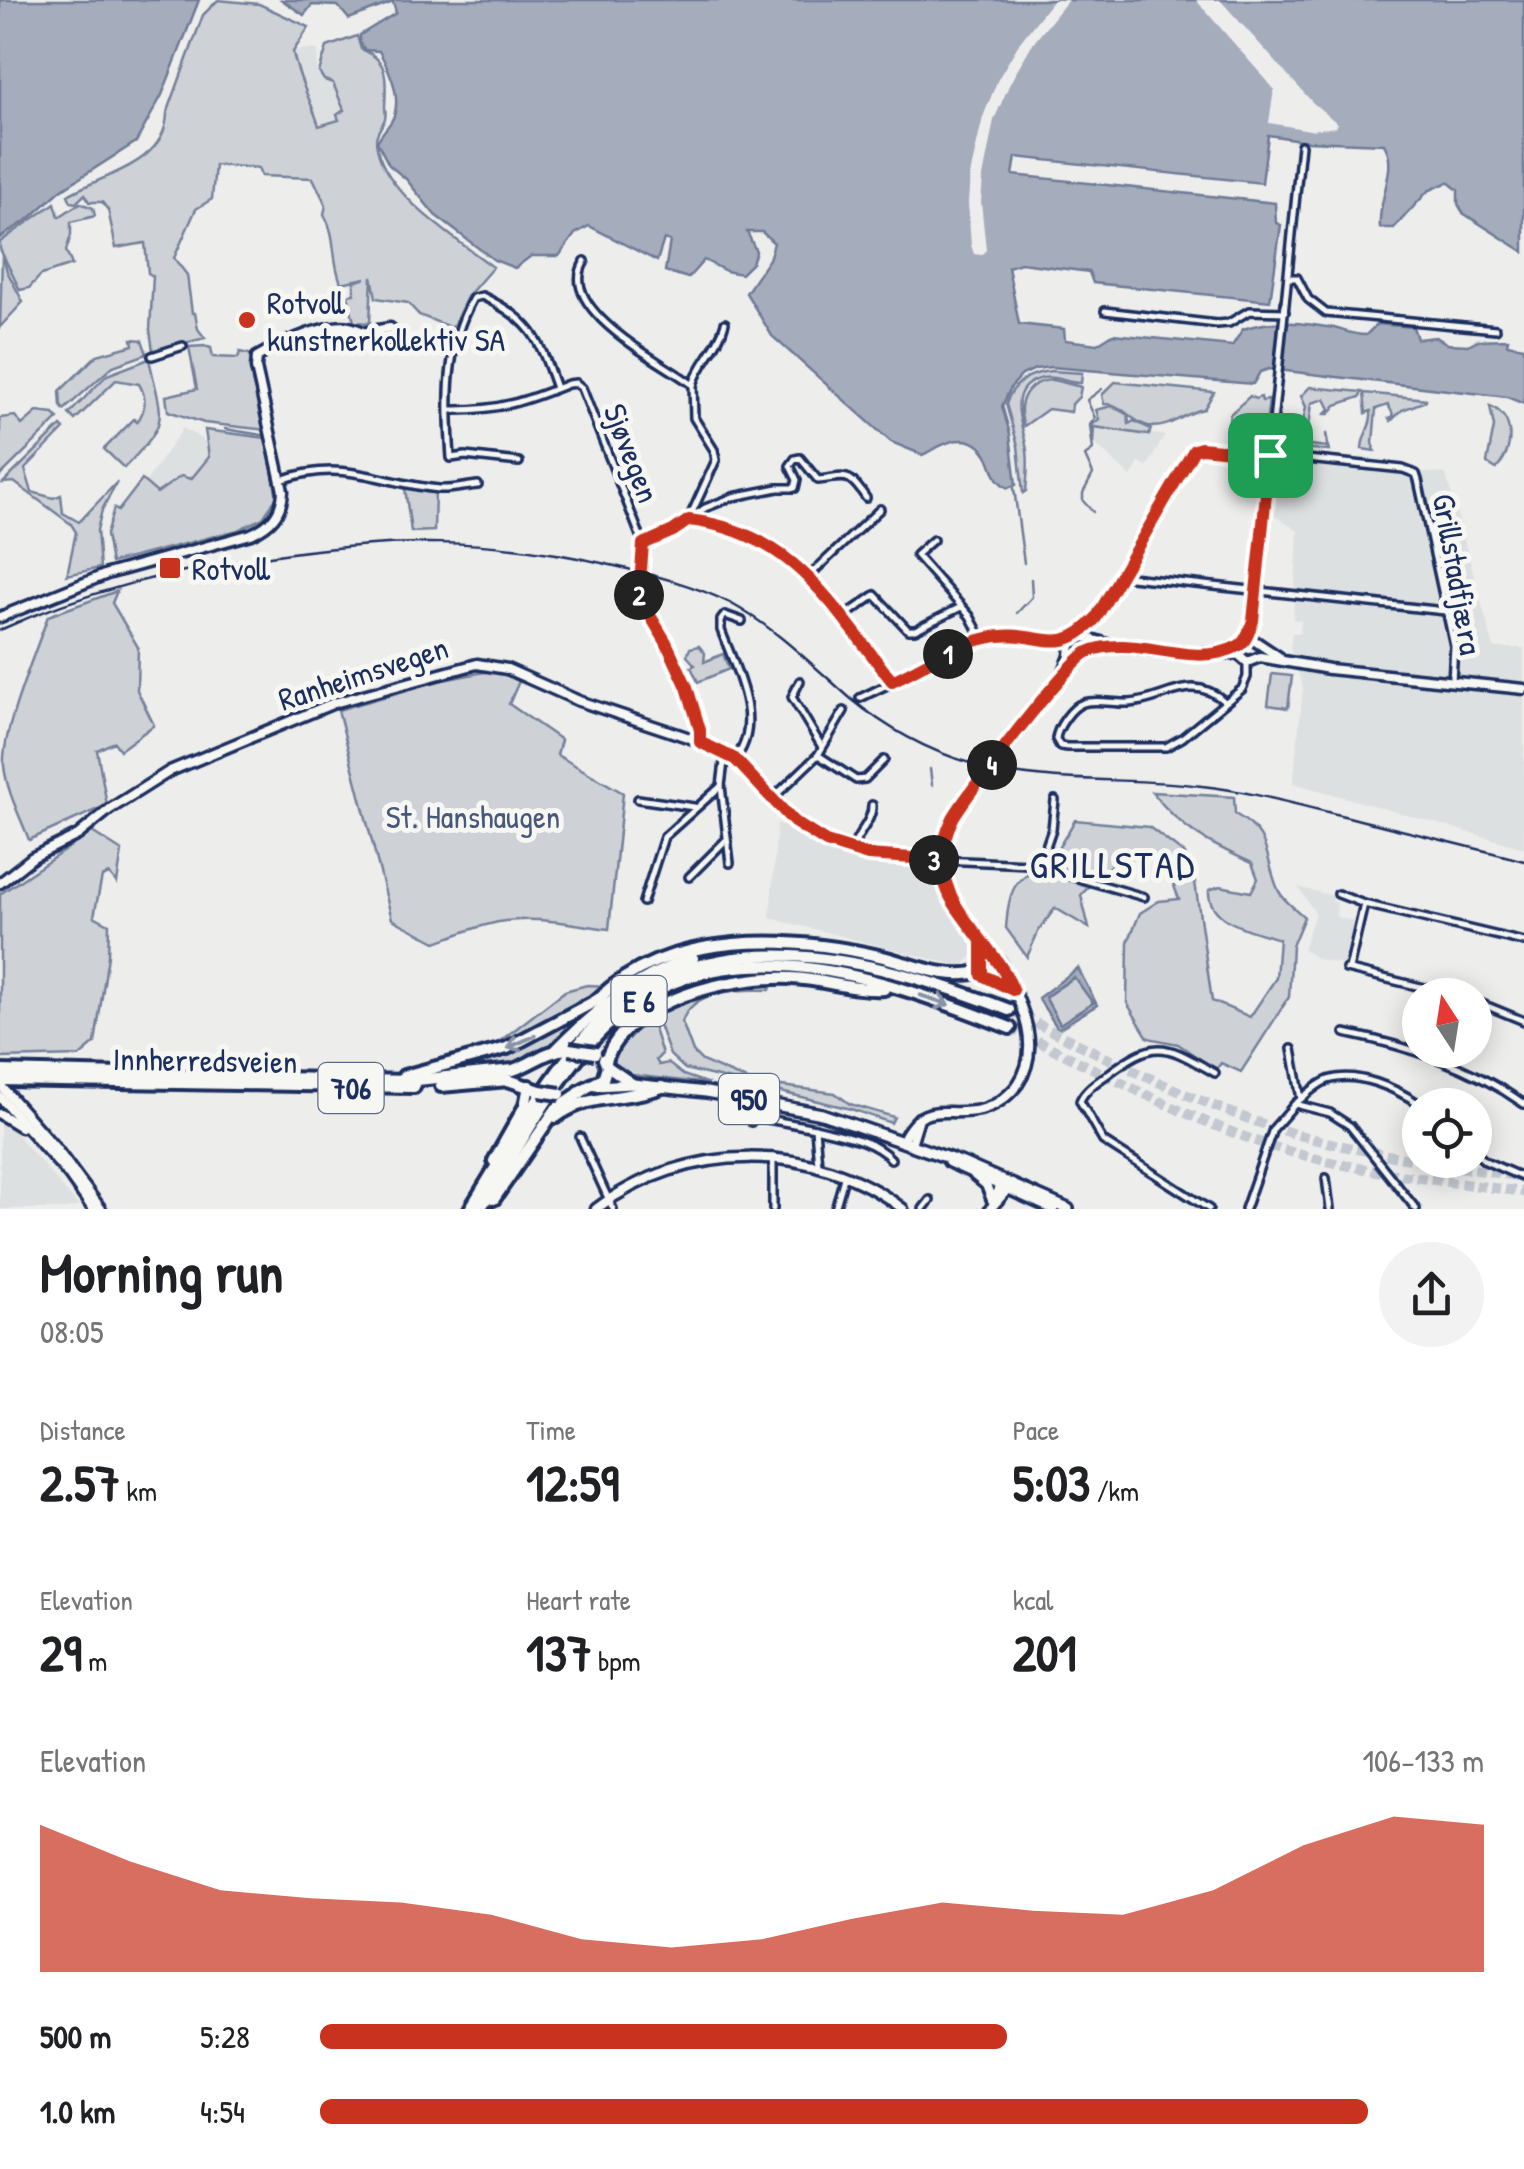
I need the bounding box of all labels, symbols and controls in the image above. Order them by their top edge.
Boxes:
place label: Rotvoll kunstnerkollektiv SA [267,281,505,361]
marker: Rotvoll kunstnerkollektiv SA [236,309,258,331]
street label: Sjøvegen [594,397,670,509]
pin [1228,413,1313,498]
icon: arrive [1243,428,1298,483]
street label: Grillstadfjæra [1423,490,1493,658]
place label: Rotvoll [192,547,270,590]
marker: Rotvoll [157,555,183,581]
pin: 2 [614,570,664,620]
text: 2 [632,576,646,614]
street label: Ranheimsvegen [273,625,453,721]
pin: 1 [923,629,973,679]
text: 1 [943,635,953,673]
pin: 4 [967,740,1017,790]
text: 4 [987,746,997,784]
park label: St. Hanshaugen [386,795,560,838]
pin: 3 [909,835,959,885]
district label: GRILLSTAD [1029,838,1197,890]
text: 3 [928,841,940,879]
road number: E 6 [612,976,666,1026]
north arrow [1402,978,1492,1068]
map controls [1402,978,1492,1178]
one-way arrow [919,993,950,1011]
one-way arrow [506,1034,537,1052]
street label: Innherredsveien [112,1037,298,1083]
road number: 706 [318,1063,384,1113]
road number: 950 [719,1074,779,1124]
button: locate [1402,1088,1492,1178]
text: Morning run [40,1235,283,1309]
button: share [1379,1242,1484,1347]
text: 08:05 [40,1310,104,1353]
text: Distance [40,1411,126,1449]
text: Time [526,1411,576,1449]
text: Pace [1013,1411,1059,1449]
text: 2.57 [40,1449,120,1517]
text: 12:59 [526,1449,619,1517]
text: 5:03 [1013,1449,1090,1517]
text: km [120,1472,157,1510]
text: /km [1090,1472,1139,1510]
text: Elevation [40,1581,133,1619]
text: Heart rate [526,1581,631,1619]
text: kcal [1013,1581,1054,1619]
text: 29 [40,1619,82,1687]
text: 137 [526,1619,592,1687]
text: 201 [1013,1619,1077,1687]
text: m [82,1642,107,1680]
text: bpm [592,1642,641,1680]
text: Elevation [40,1739,146,1782]
text: 106–133 m [1362,1739,1484,1782]
text: 500 m [40,2015,111,2058]
text: 5:28 [200,2015,250,2058]
text: 1.0 km [40,2090,115,2133]
text: 4:54 [200,2090,245,2133]

